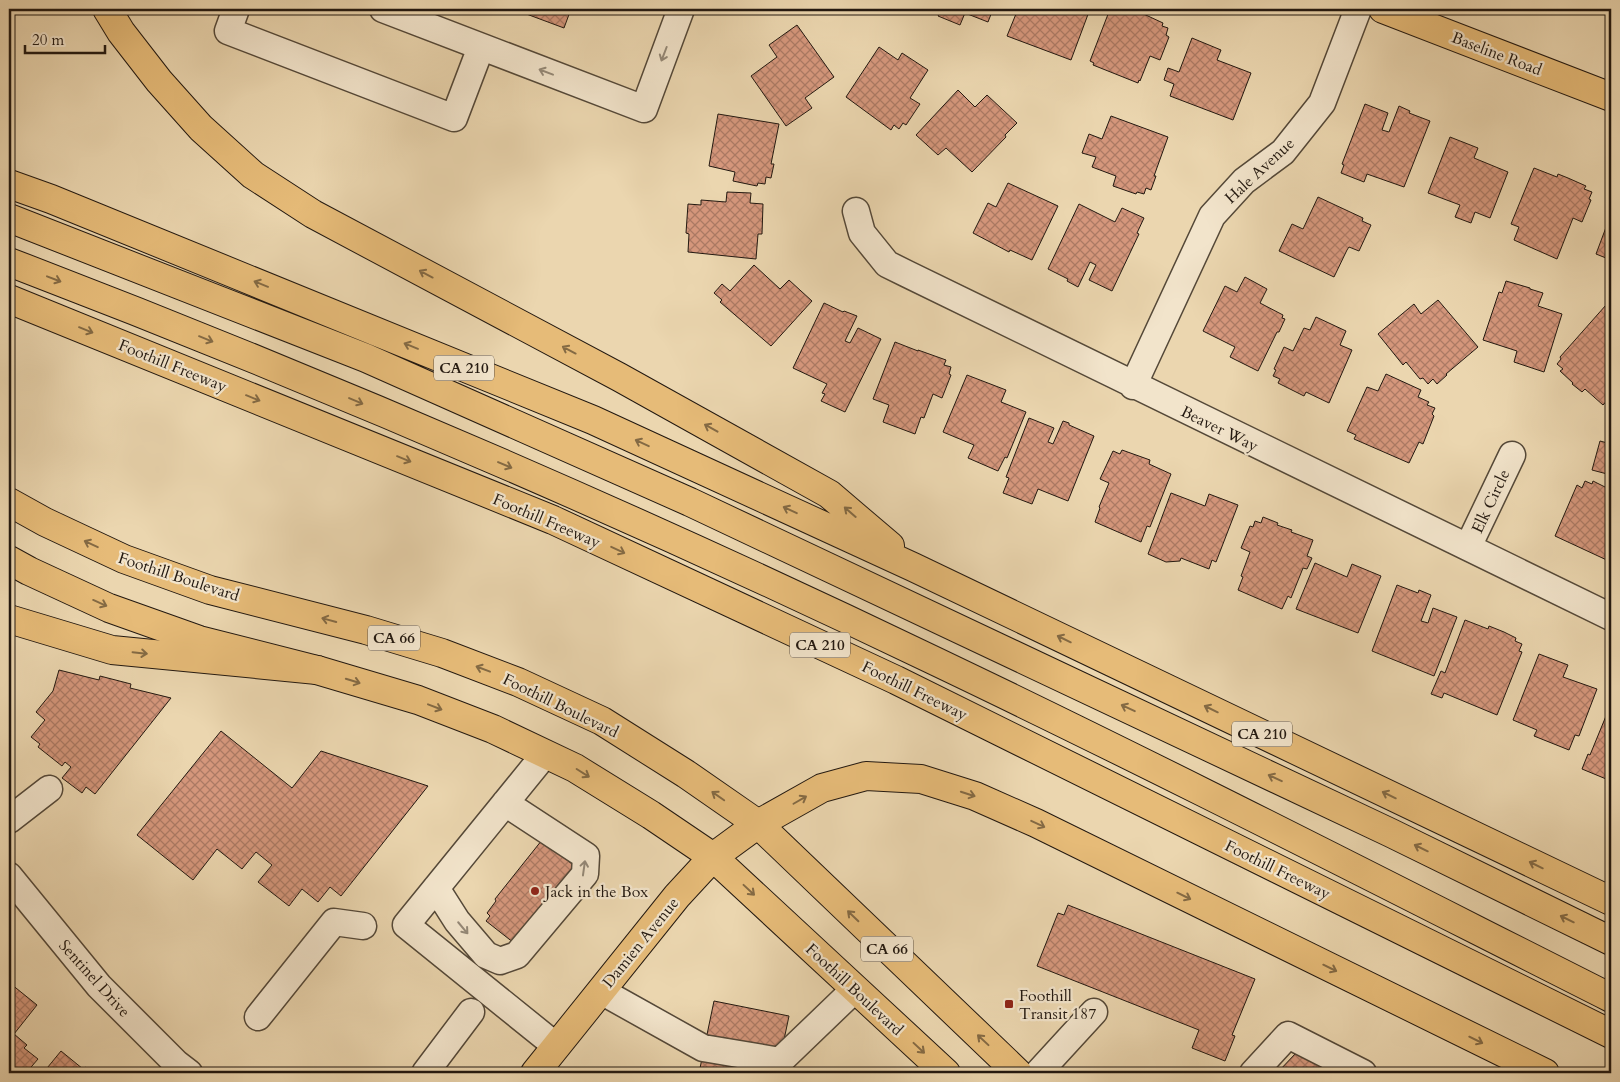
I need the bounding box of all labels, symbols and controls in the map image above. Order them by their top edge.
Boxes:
scale bar [25,22,105,54]
street label: Baseline Road [1448,27,1545,81]
text: 20 m [32,30,64,50]
one-way arrow [659,46,668,62]
one-way arrow [539,66,554,75]
street label: Hale Avenue [1220,133,1299,209]
one-way arrow [418,269,433,279]
one-way arrow [46,275,61,285]
one-way arrow [254,279,269,289]
one-way arrow [79,327,94,336]
street label: Foothill Freeway [115,334,231,398]
one-way arrow [198,334,213,344]
one-way arrow [404,341,419,350]
one-way arrow [562,345,577,354]
road number: CA 210 [434,356,494,380]
one-way arrow [245,394,260,404]
one-way arrow [348,397,363,406]
street label: Beaver Way [1177,401,1262,457]
one-way arrow [705,423,719,433]
one-way arrow [635,437,650,447]
one-way arrow [396,455,411,465]
one-way arrow [497,461,512,470]
street label: Elk Circle [1467,466,1515,537]
street label: Foothill Freeway [489,488,604,554]
one-way arrow [783,505,798,515]
one-way arrow [844,507,857,518]
one-way arrow [84,539,99,548]
one-way arrow [610,546,625,556]
street label: Foothill Boulevard [115,547,243,607]
one-way arrow [92,599,107,609]
one-way arrow [321,614,337,624]
road number: CA 66 [368,626,420,650]
road number: CA 210 [790,632,850,658]
one-way arrow [1057,634,1072,644]
one-way arrow [132,648,148,658]
street label: Foothill Freeway [858,656,971,726]
one-way arrow [476,664,491,673]
street label: Foothill Boulevard [499,668,623,744]
one-way arrow [345,676,361,686]
one-way arrow [427,703,442,712]
one-way arrow [1121,703,1136,712]
one-way arrow [1204,704,1219,714]
road number: CA 210 [1232,722,1292,746]
one-way arrow [576,769,590,779]
one-way arrow [1268,773,1283,782]
one-way arrow [1382,789,1397,799]
one-way arrow [960,790,975,799]
one-way arrow [711,791,725,801]
one-way arrow [793,794,807,804]
one-way arrow [1030,820,1045,830]
street label: Foothill Freeway [1221,835,1334,905]
one-way arrow [1414,843,1429,852]
one-way arrow [579,860,589,876]
one-way arrow [1529,860,1544,869]
place label: Jack in the Box [543,881,648,903]
one-way arrow [742,884,755,896]
marker: Jack in the Box [529,885,541,897]
one-way arrow [1176,892,1191,901]
street label: Damien Avenue [597,893,684,992]
one-way arrow [847,910,859,922]
one-way arrow [1560,914,1575,924]
one-way arrow [458,922,469,935]
street label: Sentinel Drive [54,935,135,1022]
road number: CA 66 [861,936,913,962]
street label: Foothill Boulevard [801,939,908,1041]
one-way arrow [1322,964,1337,973]
place label: Foothill Transit 187 [1019,985,1096,1025]
marker: Foothill Transit 187 [1003,998,1015,1010]
one-way arrow [977,1034,989,1046]
one-way arrow [1468,1035,1483,1045]
one-way arrow [913,1042,925,1054]

